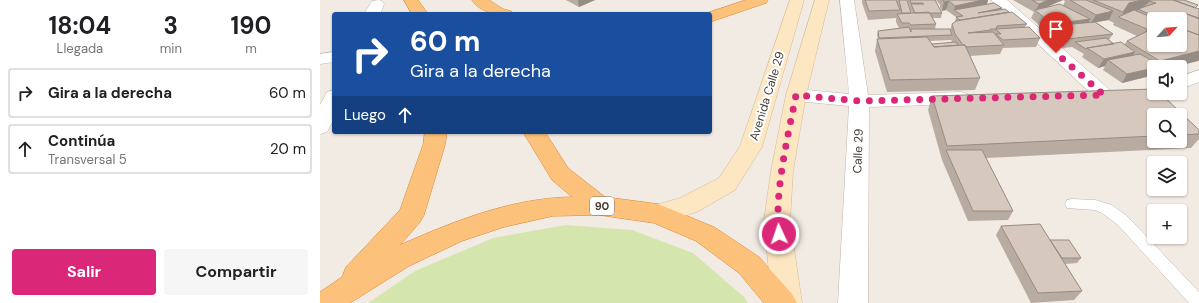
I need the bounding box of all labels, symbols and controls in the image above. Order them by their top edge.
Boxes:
text: 18:04 [49,10,111,41]
text: 3 [164,10,178,41]
text: 190 [230,10,271,41]
pin [1039,12,1073,53]
north arrow [1147,12,1187,52]
map controls [1147,12,1187,244]
icon: arrive [1045,18,1067,40]
text: 60 m [410,23,480,60]
icon: right [344,28,396,80]
text: Llegada [57,40,103,57]
text: min [160,40,182,57]
text: m [245,40,257,57]
street label: Avenida Calle 29 [746,50,788,142]
text: Gira a la derecha [410,59,551,83]
button: sound [1147,60,1187,100]
icon: right [14,82,36,104]
text: Gira a la derecha [48,83,172,103]
text: 60 m [269,83,306,103]
icon: ahead [394,104,416,126]
text: Luego [344,105,386,125]
button: search [1147,108,1187,148]
street label: Calle 29 [849,128,867,174]
text: Continúa [48,131,115,151]
icon: ahead [14,138,36,160]
text: 20 m [270,139,306,159]
text: Transversal 5 [48,151,127,168]
button: layers [1147,156,1187,196]
road number: 90 [590,197,614,215]
button: + [1147,204,1187,244]
position arrow [758,213,800,255]
button: Salir [12,249,156,295]
button: Compartir [164,249,308,295]

